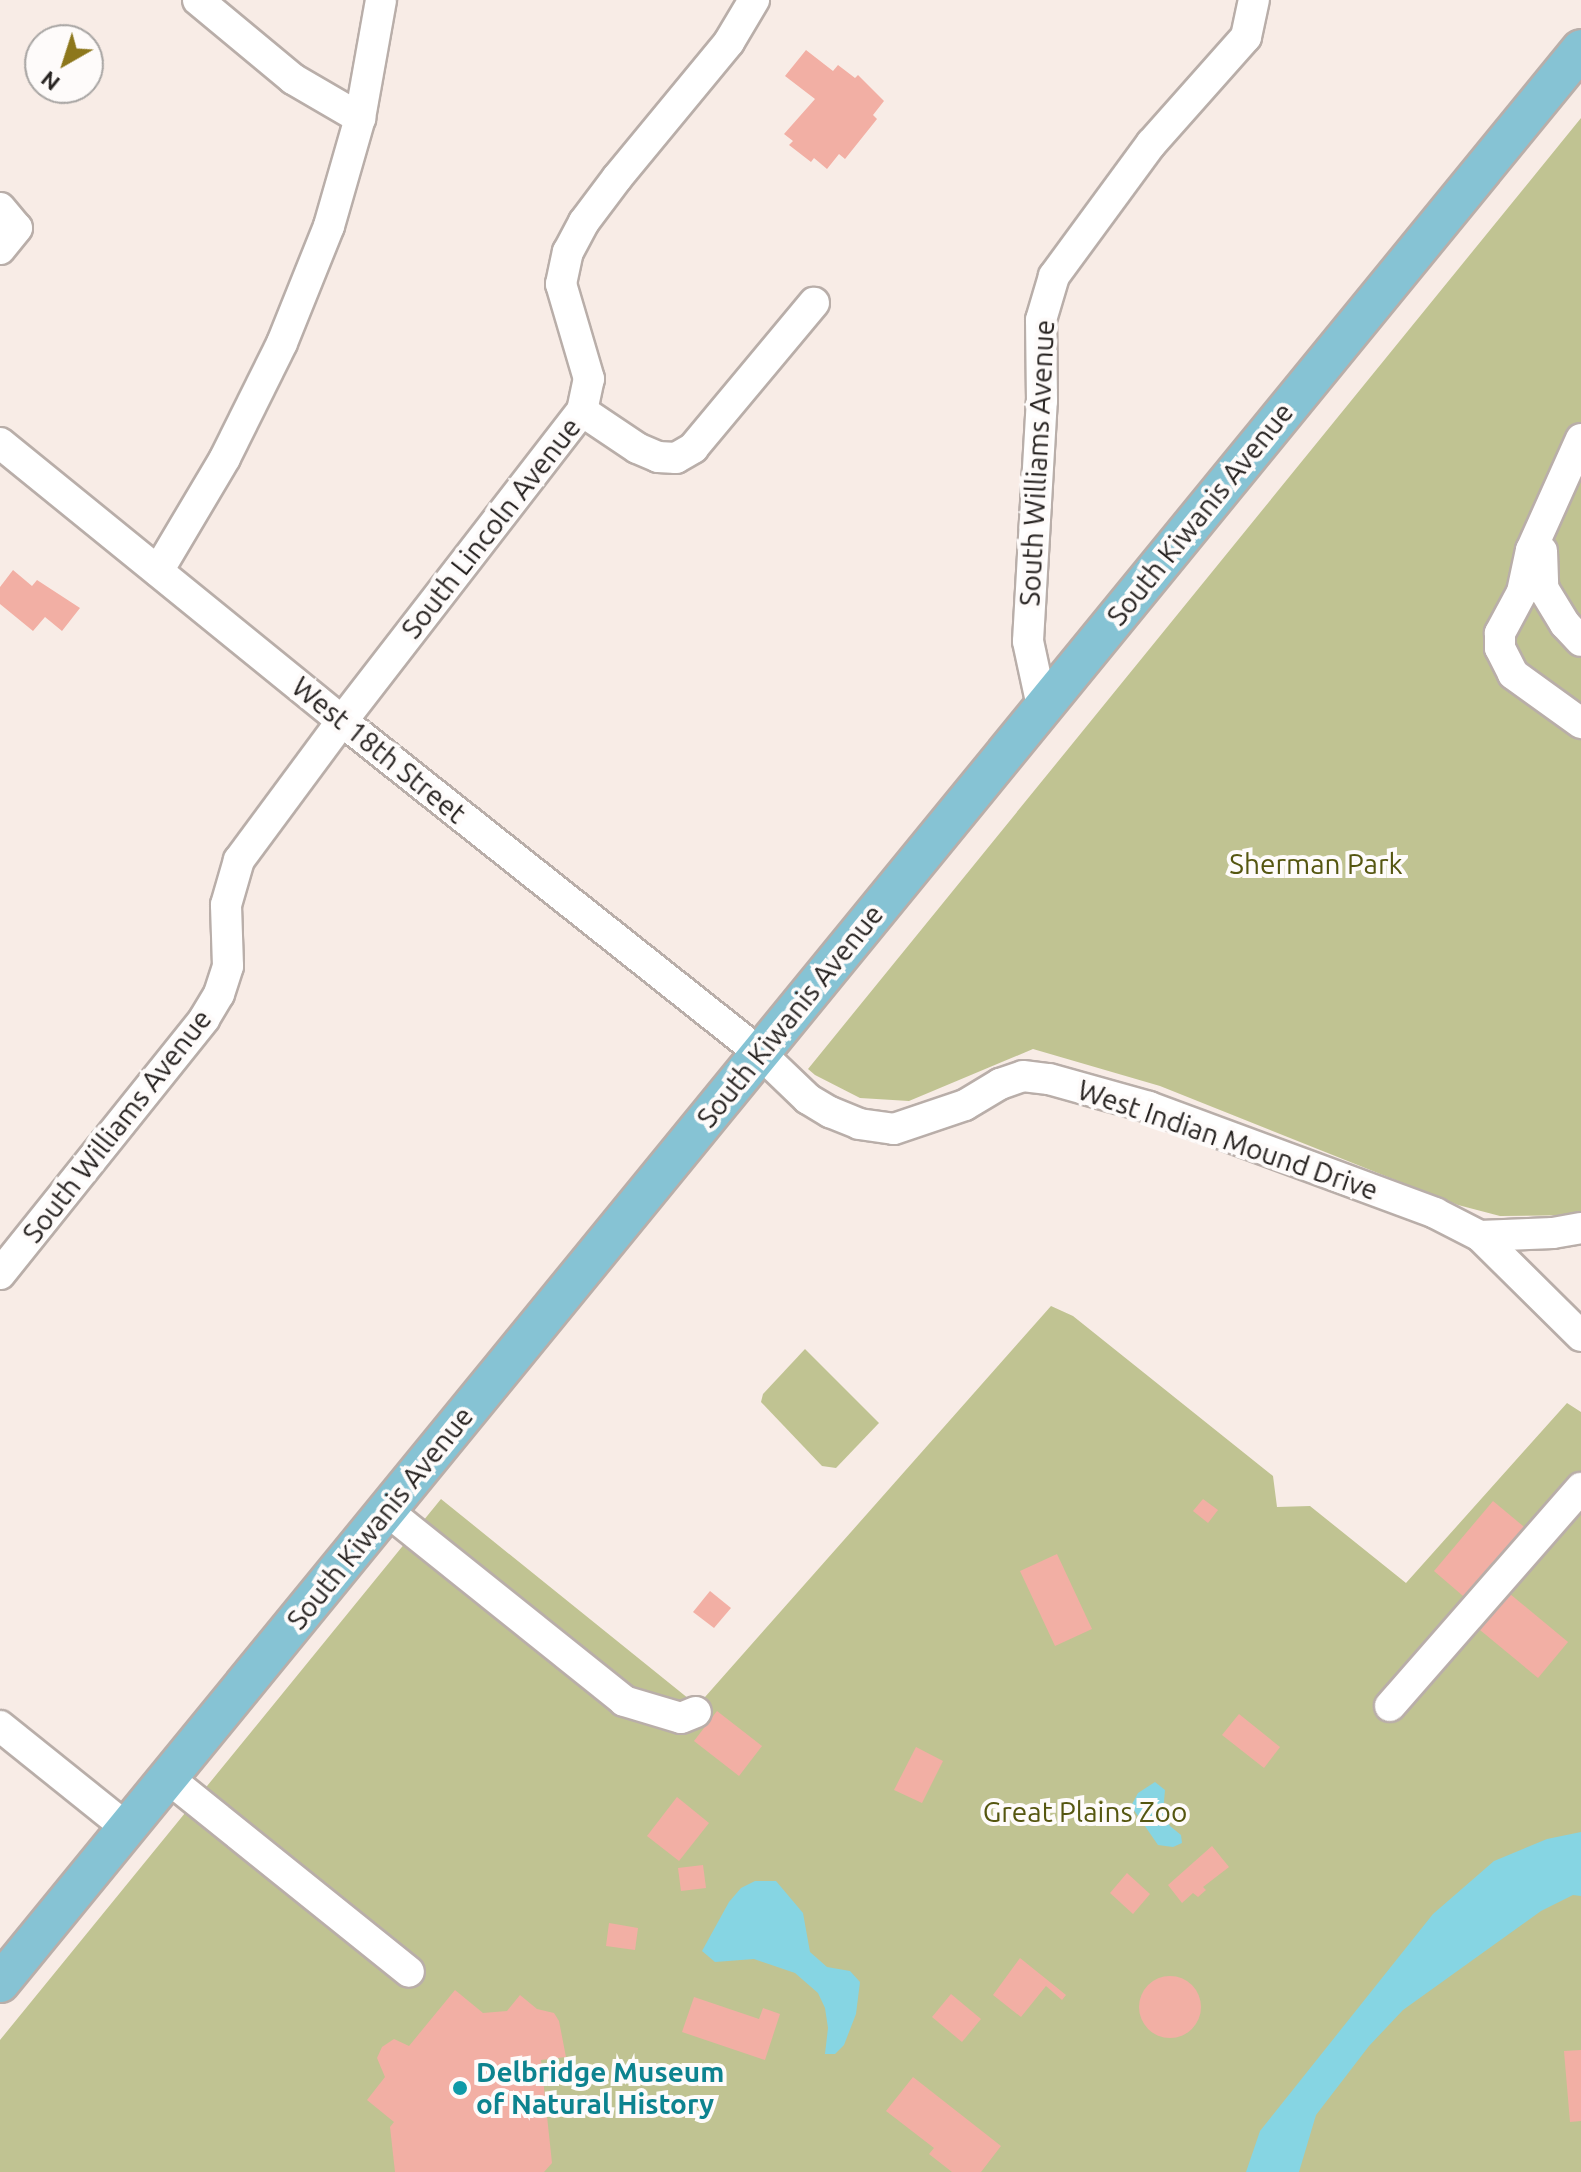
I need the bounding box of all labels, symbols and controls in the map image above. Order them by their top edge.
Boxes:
north arrow [24,24,104,104]
text: N [36,67,64,96]
street label: South Williams Avenue [1013,319,1061,607]
street label: South Kiwanis Avenue [1100,396,1300,632]
street label: South Lincoln Avenue [394,411,588,645]
street label: West 18th Street [285,670,473,830]
park label: Sherman Park [1229,847,1403,881]
street label: South Kiwanis Avenue [690,898,890,1134]
street label: South Williams Avenue [16,1003,218,1249]
street label: West Indian Mound Drive [1073,1073,1383,1207]
street label: South Kiwanis Avenue [280,1400,480,1636]
park label: Great Plains Zoo [983,1795,1187,1829]
place label: Delbridge Museum of Natural History [476,2055,724,2121]
marker: Delbridge Museum of Natural History [451,2079,469,2097]

